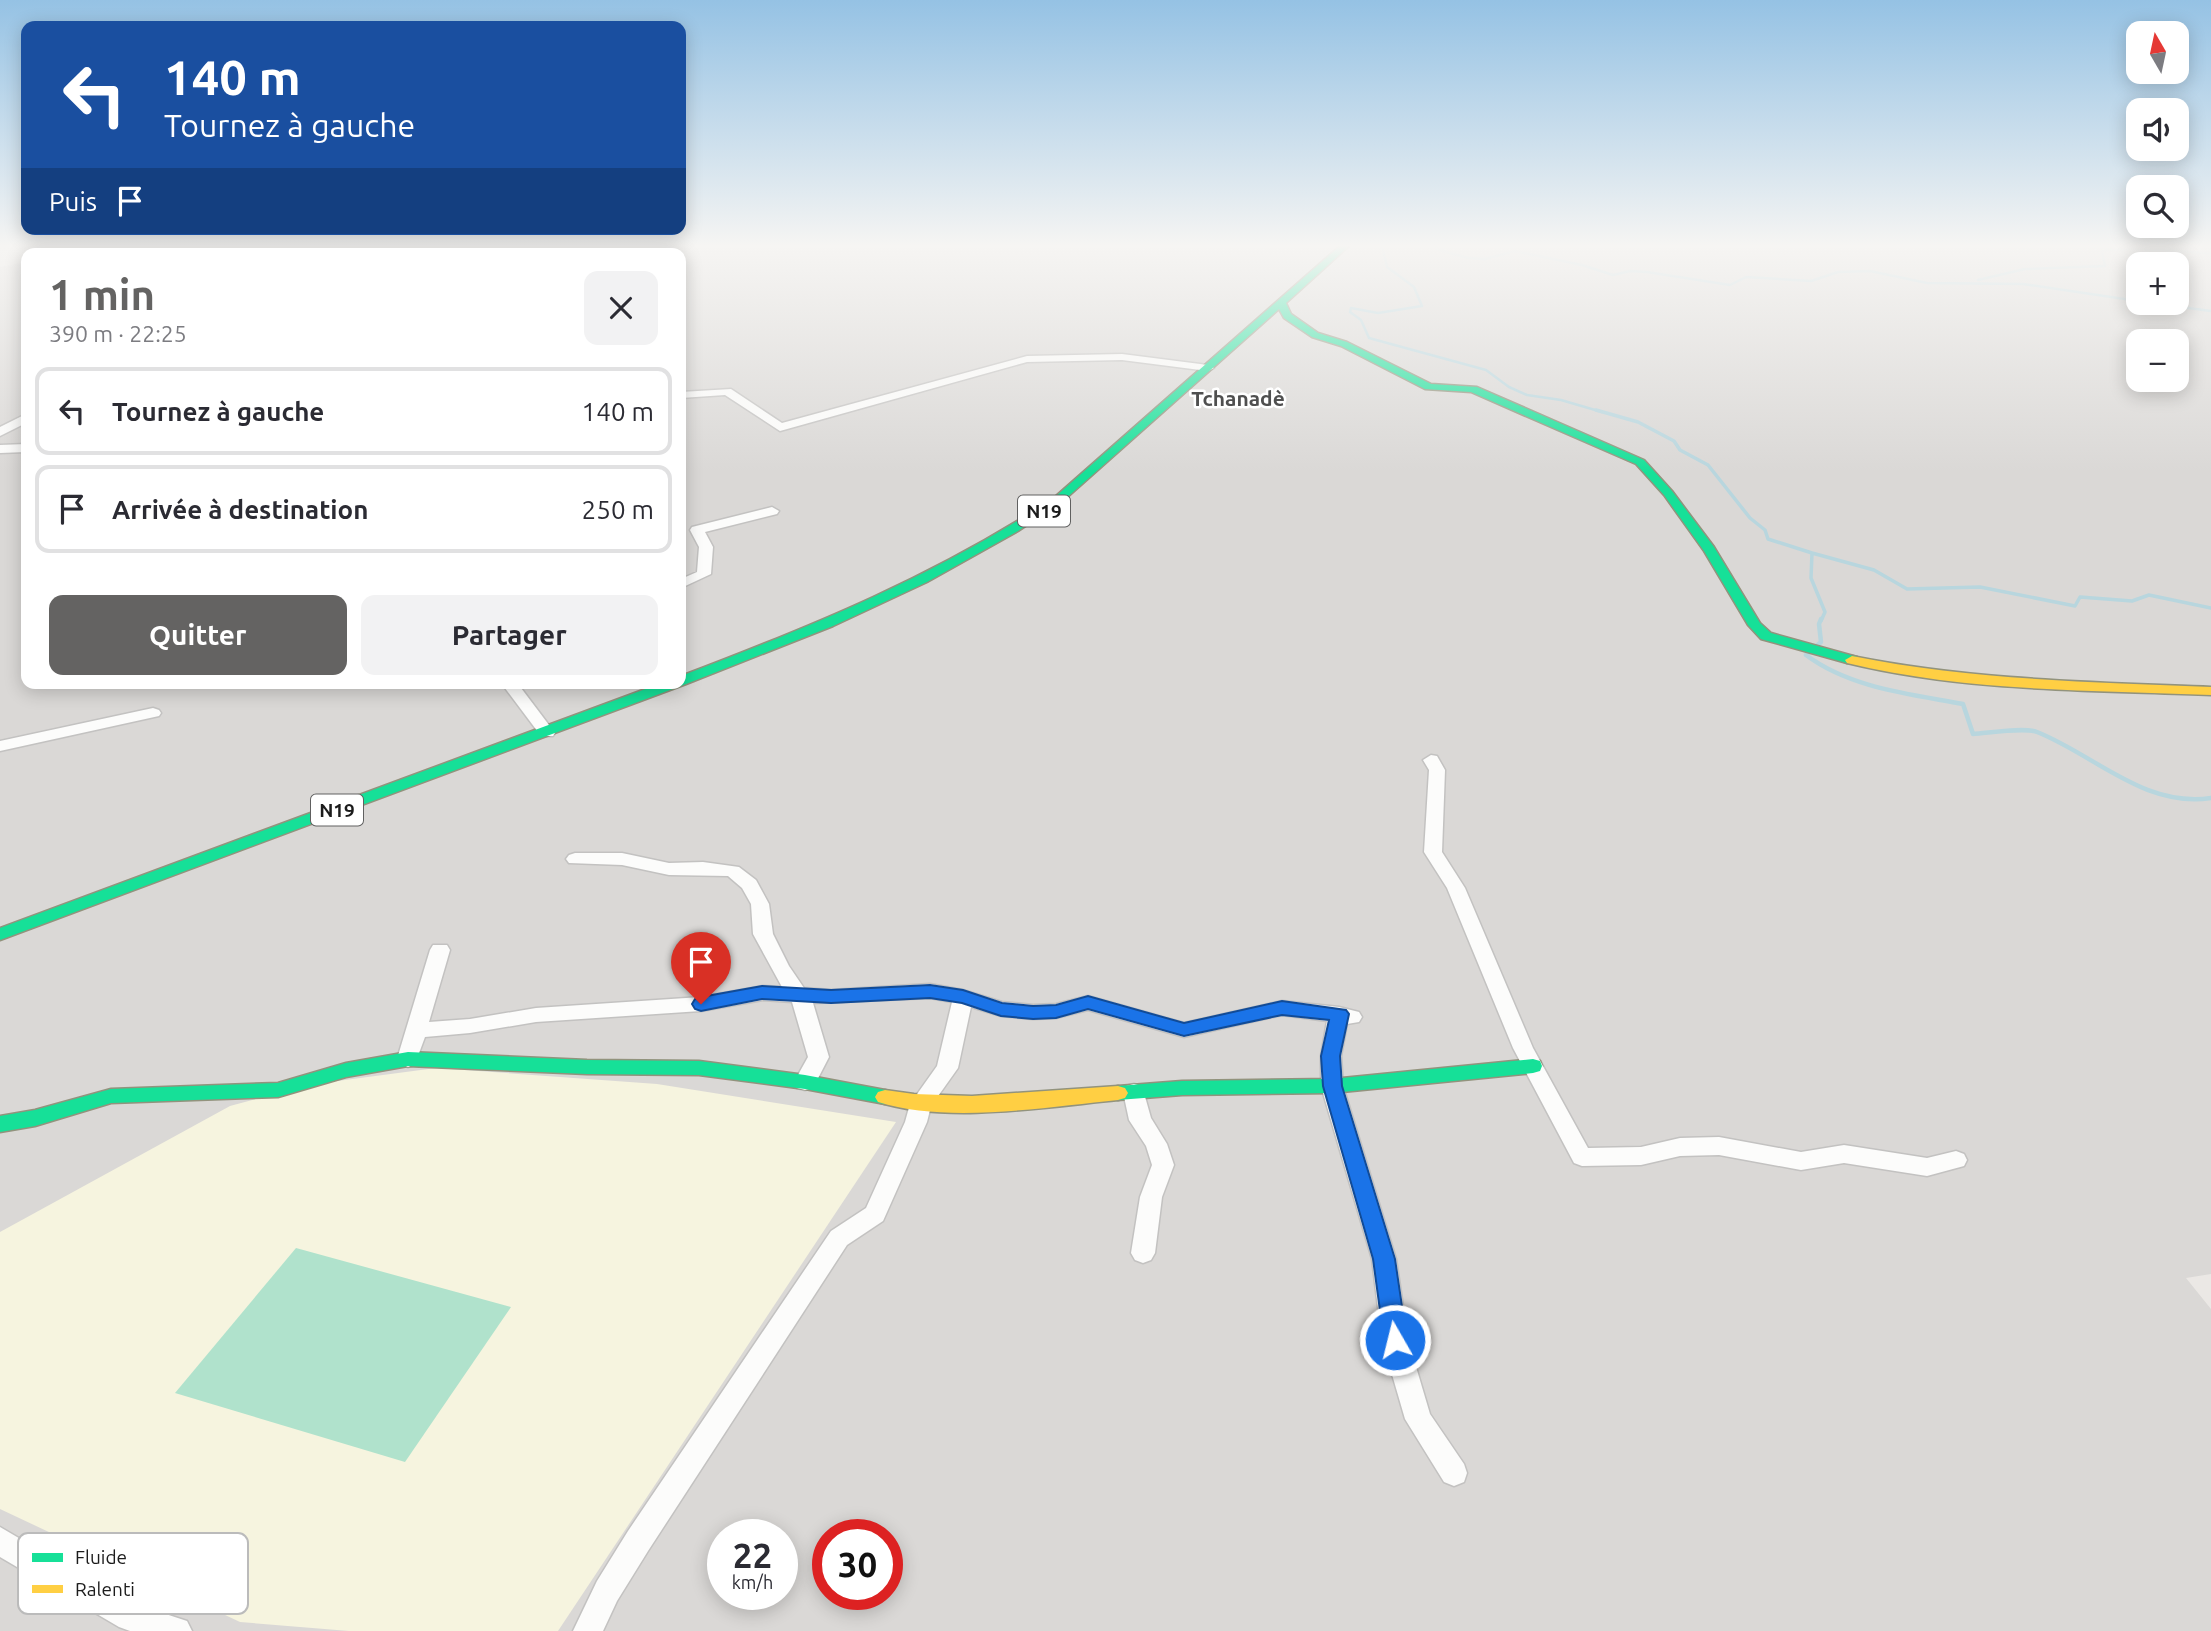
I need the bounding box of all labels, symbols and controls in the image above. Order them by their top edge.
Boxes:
north arrow [2126,21,2189,84]
map controls [2126,21,2189,392]
icon: left [49,49,140,140]
text: 140 m [164,49,301,104]
button: sound [2126,98,2189,161]
text: Tournez à gauche [164,107,415,143]
button: search [2126,175,2189,238]
icon: arrive [111,182,149,220]
text: Puis [49,187,97,216]
button: + [2126,252,2189,315]
text: 1 min [49,271,155,318]
button: close [584,271,658,345]
text: 390 m · 22:25 [49,321,187,346]
button: − [2126,329,2189,392]
district label: Tchanadè [1191,386,1285,410]
icon: left [53,392,91,430]
text: Tournez à gauche [112,397,324,426]
text: 140 m [582,397,654,426]
icon: arrive [53,490,91,528]
text: Arrivée à destination [112,495,368,524]
text: 250 m [582,495,654,524]
road number: N19 [1018,496,1070,526]
button: Quitter [49,595,347,675]
button: Partager [361,595,658,675]
road number: N19 [311,794,363,825]
pin [671,932,731,1004]
icon: arrive [682,943,720,981]
position arrow [1358,1303,1432,1377]
speed limit sign: 30 [812,1519,903,1610]
legend [18,1533,248,1614]
text: 22 [733,1535,772,1575]
text: Fluide [75,1546,127,1568]
text: km/h [732,1572,773,1592]
text: Ralenti [75,1578,135,1600]

